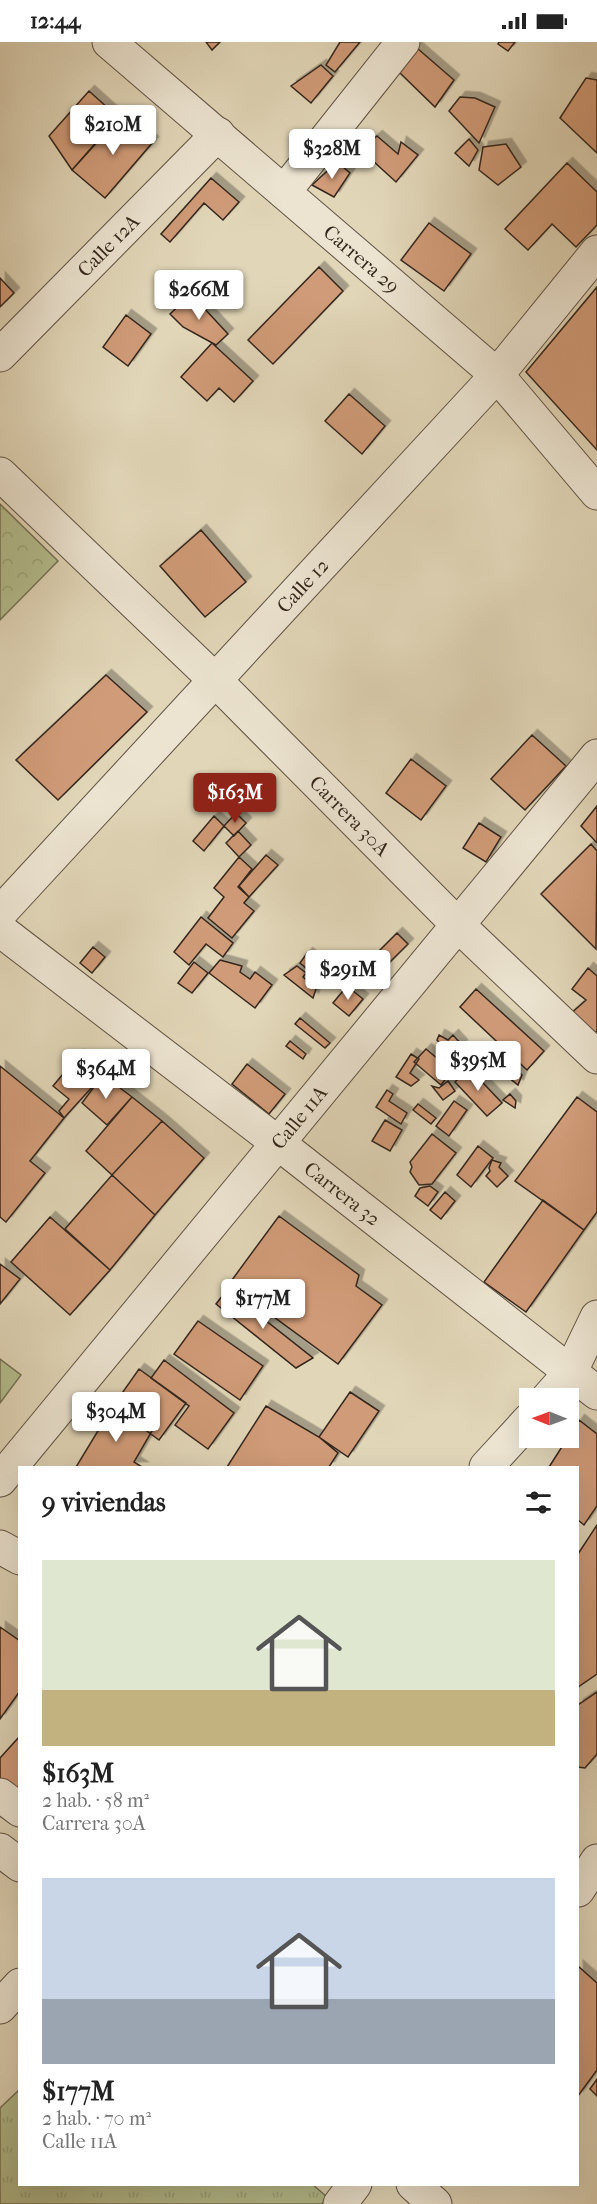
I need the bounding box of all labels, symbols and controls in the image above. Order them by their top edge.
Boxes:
text: 12:44 [30,8,81,34]
pin: $210M [71,105,155,156]
text: $210M [84,113,142,136]
pin: $328M [290,129,374,180]
text: $328M [303,137,361,160]
street label: Calle 12A [72,209,145,281]
street label: Carrera 29 [319,220,404,298]
pin: $266M [157,270,241,321]
text: $266M [168,278,230,301]
street label: Calle 12 [272,554,333,617]
street label: Carrera 30A [305,771,395,861]
pin: $163M [193,773,277,824]
text: $163M [207,781,263,804]
pin: $291M [306,950,390,1001]
text: $291M [319,958,377,981]
pin: $395M [436,1041,520,1092]
pin: $364M [64,1049,148,1100]
text: $395M [450,1049,506,1072]
text: $364M [76,1057,136,1080]
street label: Calle 11A [266,1080,332,1154]
street label: Carrera 32 [300,1157,385,1230]
pin: $177M [221,1279,305,1330]
text: $177M [235,1287,291,1310]
north arrow [519,1388,579,1448]
map controls [519,1388,579,1448]
pin: $304M [74,1392,158,1443]
text: $304M [86,1400,146,1423]
icon: filters [522,1486,555,1519]
text: 9 viviendas [42,1487,166,1518]
icon: home [245,1599,353,1707]
text: $163M [42,1758,114,1789]
text: 2 hab. · 58 m² [42,1789,149,1812]
text: Carrera 30A [42,1812,146,1835]
icon: home [245,1917,353,2025]
text: $177M [42,2076,114,2107]
text: 2 hab. · 70 m² [42,2107,151,2130]
text: Calle 11A [42,2130,117,2153]

